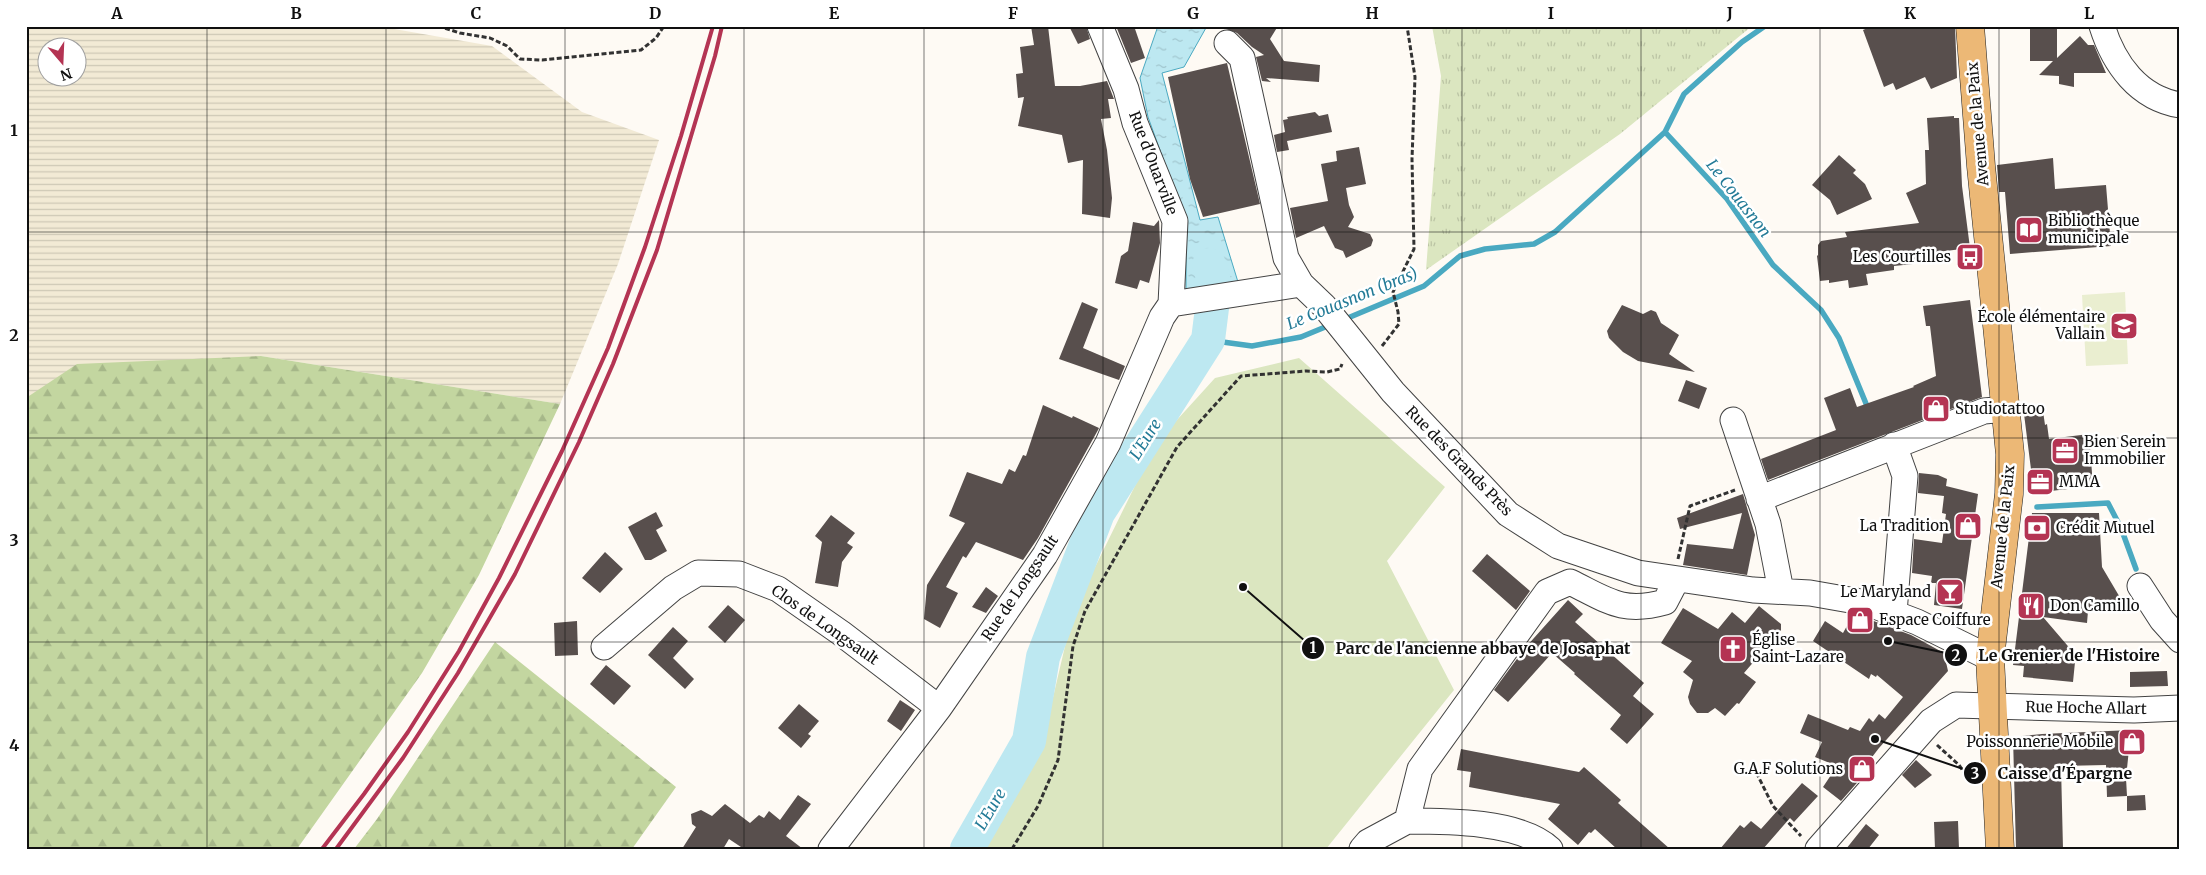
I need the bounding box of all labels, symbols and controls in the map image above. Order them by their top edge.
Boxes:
text: A [110,3,123,23]
text: B [290,3,302,23]
text: C [471,3,481,23]
text: D [649,3,661,23]
text: E [829,3,840,23]
text: F [1008,3,1018,23]
text: G [1187,3,1199,23]
text: H [1365,3,1379,23]
text: I [1548,3,1554,23]
text: J [1726,3,1733,23]
text: K [1904,3,1916,23]
text: L [2084,3,2094,23]
north arrow [38,38,88,88]
street label: Avenue de la Paix [1963,61,1992,188]
text: N [58,64,74,85]
street label: Rue d'Ouarville [1125,108,1182,218]
text: 1 [10,120,18,140]
water label: Le Couasnon [1702,155,1776,241]
place label: Bibliothèque municipale [2048,211,2140,247]
library icon: Bibliothèque municipale [2014,215,2044,245]
bus stop icon: Les Courtilles [1955,242,1985,272]
place label: Les Courtilles [1853,247,1951,266]
water label: Le Couasnon (bras) [1284,263,1420,333]
place label: École élémentaire Vallain [1978,306,2105,343]
school or university icon: École élémentaire Vallain [2109,311,2139,341]
text: 2 [9,325,19,345]
shop icon: Studiotattoo [1921,394,1951,424]
place label: Studiotattoo [1955,399,2045,418]
street label: Rue des Grands Près [1402,402,1517,520]
water label: L'Eure [1125,415,1165,463]
place label: Bien Serein Immobilier [2084,432,2166,468]
office icon: Bien Serein Immobilier [2050,436,2080,466]
street label: Avenue de la Paix [1986,464,2018,591]
office icon: MMA [2025,467,2055,497]
place label: MMA [2059,472,2100,491]
shop icon: La Tradition [1953,511,1983,541]
bank icon: Crédit Mutuel [2022,513,2052,543]
place label: La Tradition [1859,516,1949,535]
place label: Crédit Mutuel [2056,518,2155,537]
text: 3 [9,530,19,550]
street label: Rue de Longsault [977,531,1062,644]
bar icon: Le Maryland [1935,577,1965,607]
street label: Clos de Longsault [768,580,883,669]
place label: Le Maryland [1840,582,1931,601]
restaurant icon: Don Camillo [2016,591,2046,621]
place label: Don Camillo [2050,596,2140,615]
shop icon: Espace Coiffure [1845,605,1875,635]
place label: Espace Coiffure [1879,610,1991,629]
place label: Église Saint-Lazare [1752,629,1844,666]
callout: Parc de l'ancienne abbaye de Josaphat [1300,633,1640,664]
church icon: Église Saint-Lazare [1718,634,1748,664]
text: 1 [1310,638,1317,657]
text: Parc de l'ancienne abbaye de Josaphat [1335,638,1631,658]
callout: Le Grenier de l'Histoire [1943,640,2170,671]
text: Le Grenier de l'Histoire [1978,645,2160,665]
text: 2 [1952,646,1961,665]
street label: Rue Hoche Allart [2025,697,2147,718]
shop icon: Poissonnerie Mobile [2117,727,2147,757]
place label: Poissonnerie Mobile [1966,732,2113,751]
text: 4 [9,735,19,755]
shop icon: G.A.F Solutions [1847,754,1877,784]
callout: Caisse d'Épargne [1963,758,2142,789]
place label: G.A.F Solutions [1734,759,1843,778]
text: Caisse d'Épargne [1998,763,2133,783]
text: 3 [1971,764,1979,783]
water label: L'Eure [970,785,1010,833]

